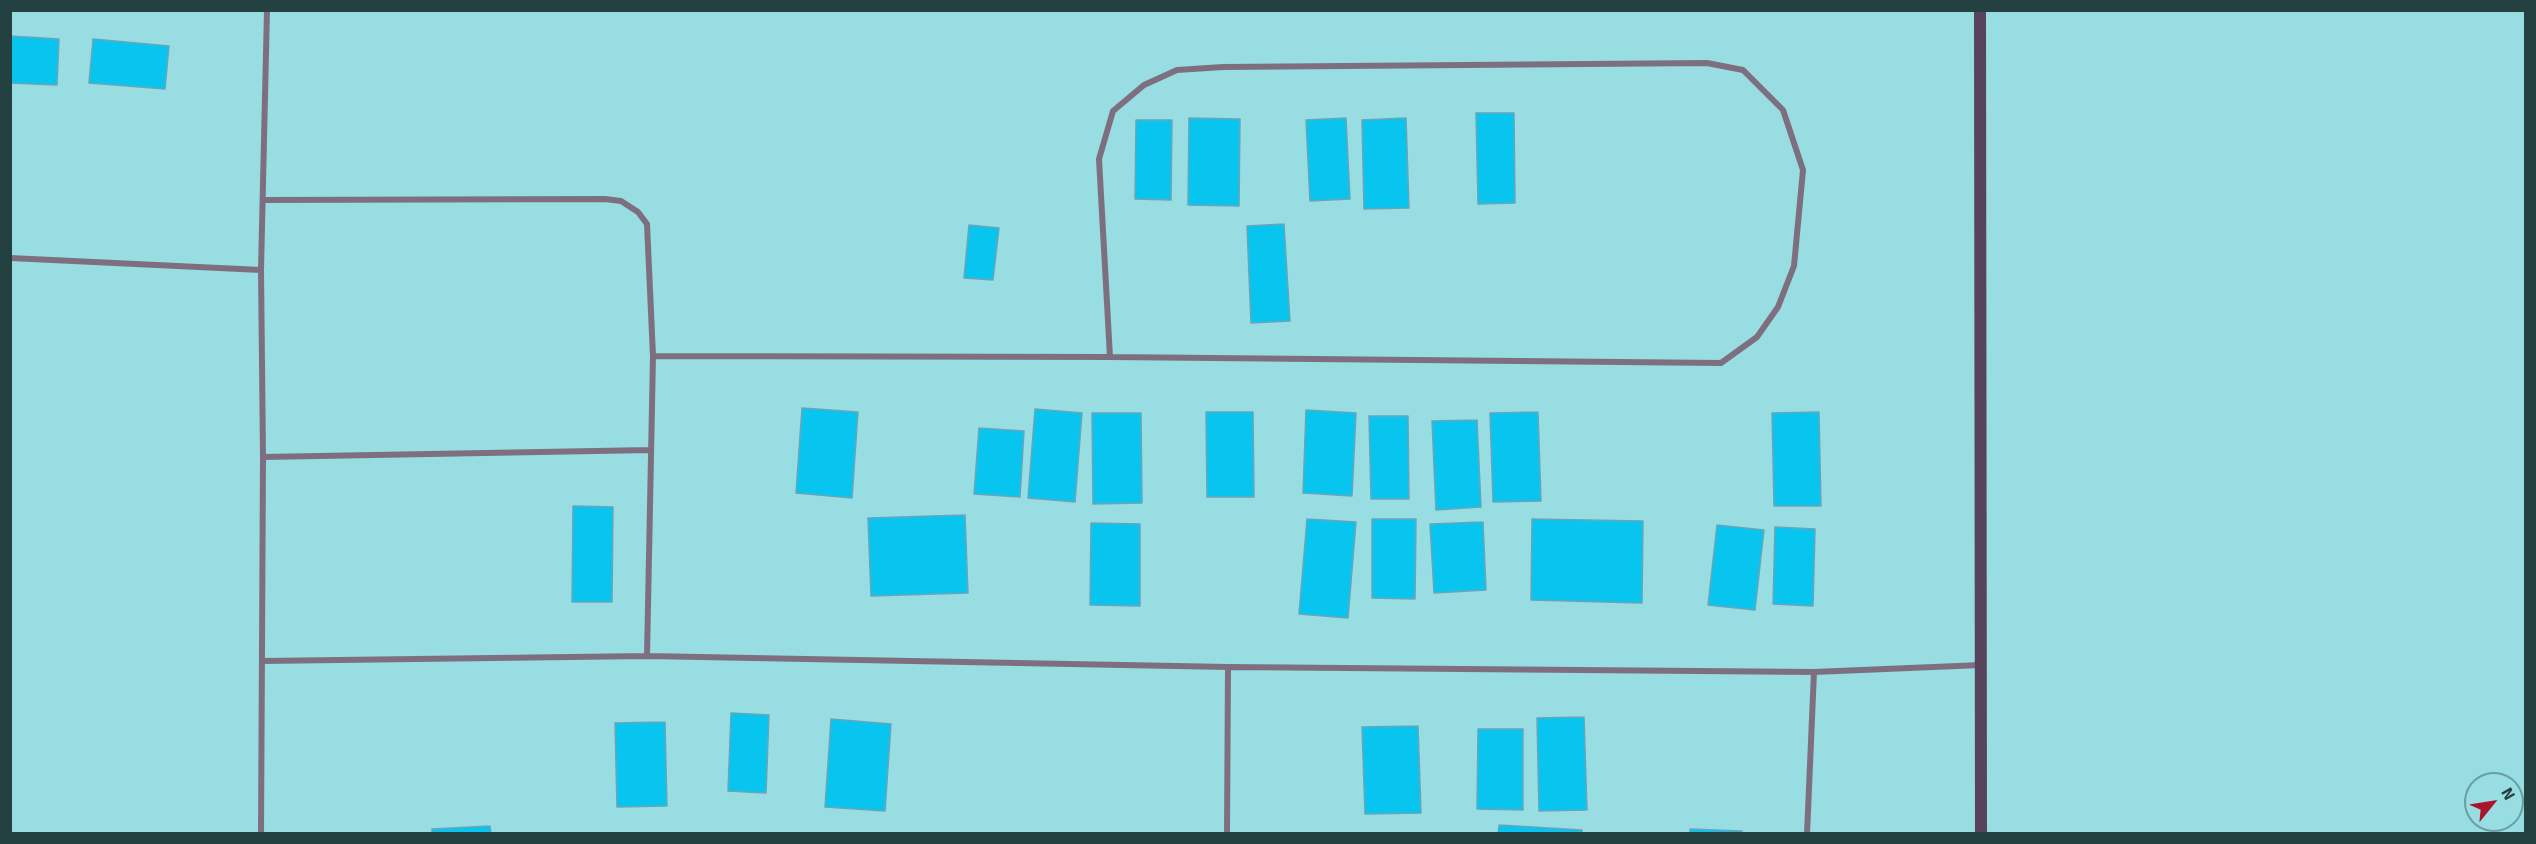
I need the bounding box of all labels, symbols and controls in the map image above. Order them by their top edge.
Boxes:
north arrow [2464,772,2524,832]
text: N [2496,784,2519,804]

